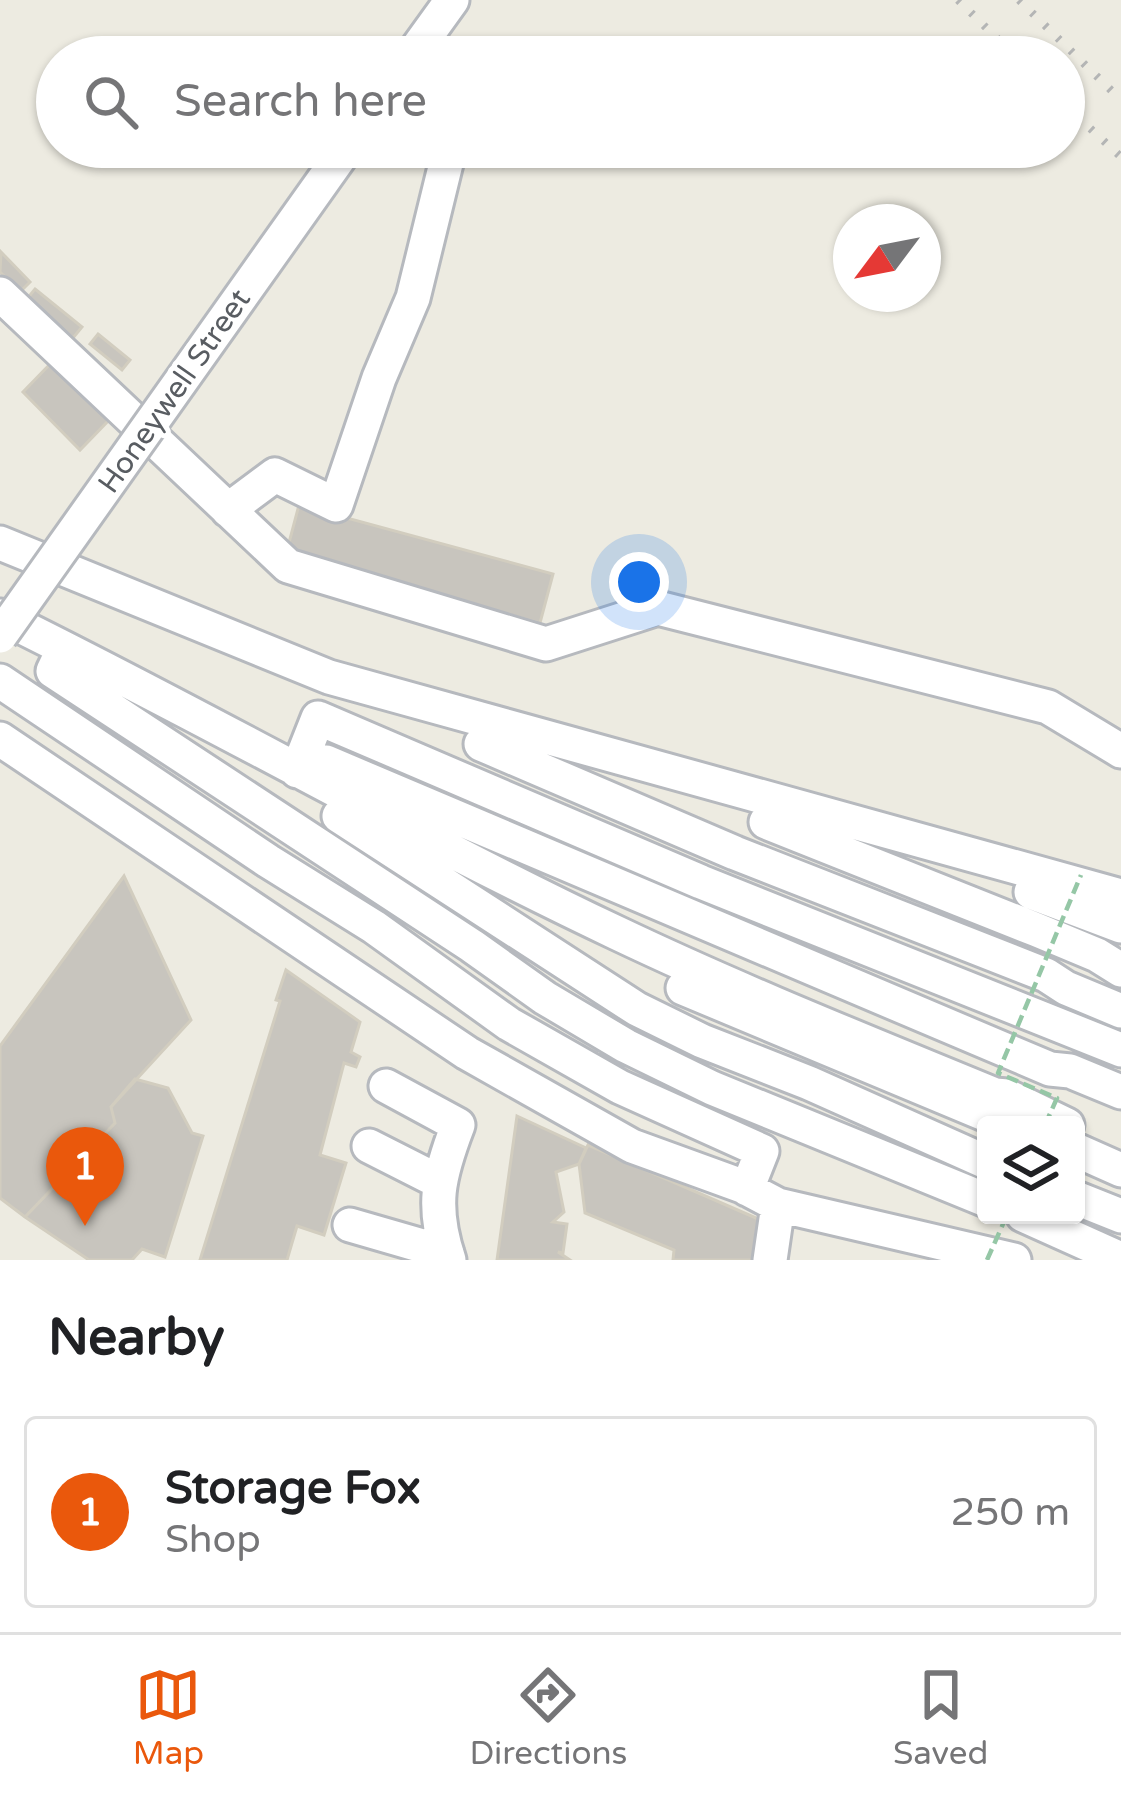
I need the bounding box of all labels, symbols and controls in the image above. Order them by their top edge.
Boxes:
search box [36,36,1085,168]
icon: search [78,69,144,135]
text: Search here [174,75,427,129]
north arrow [833,204,941,312]
street label: Honeywell Street [90,282,259,500]
your location [609,552,669,612]
map controls [977,1116,1085,1224]
button: layers [977,1116,1085,1224]
pin: 1 [46,1127,124,1226]
text: Nearby [48,1307,225,1369]
text: Storage Fox [165,1462,421,1516]
text: 1 [78,1489,102,1536]
text: 250 m [951,1489,1070,1536]
text: Shop [165,1516,261,1563]
tab: Map [133,1662,204,1773]
tab: Directions [470,1662,627,1773]
tab: Saved [893,1662,988,1773]

